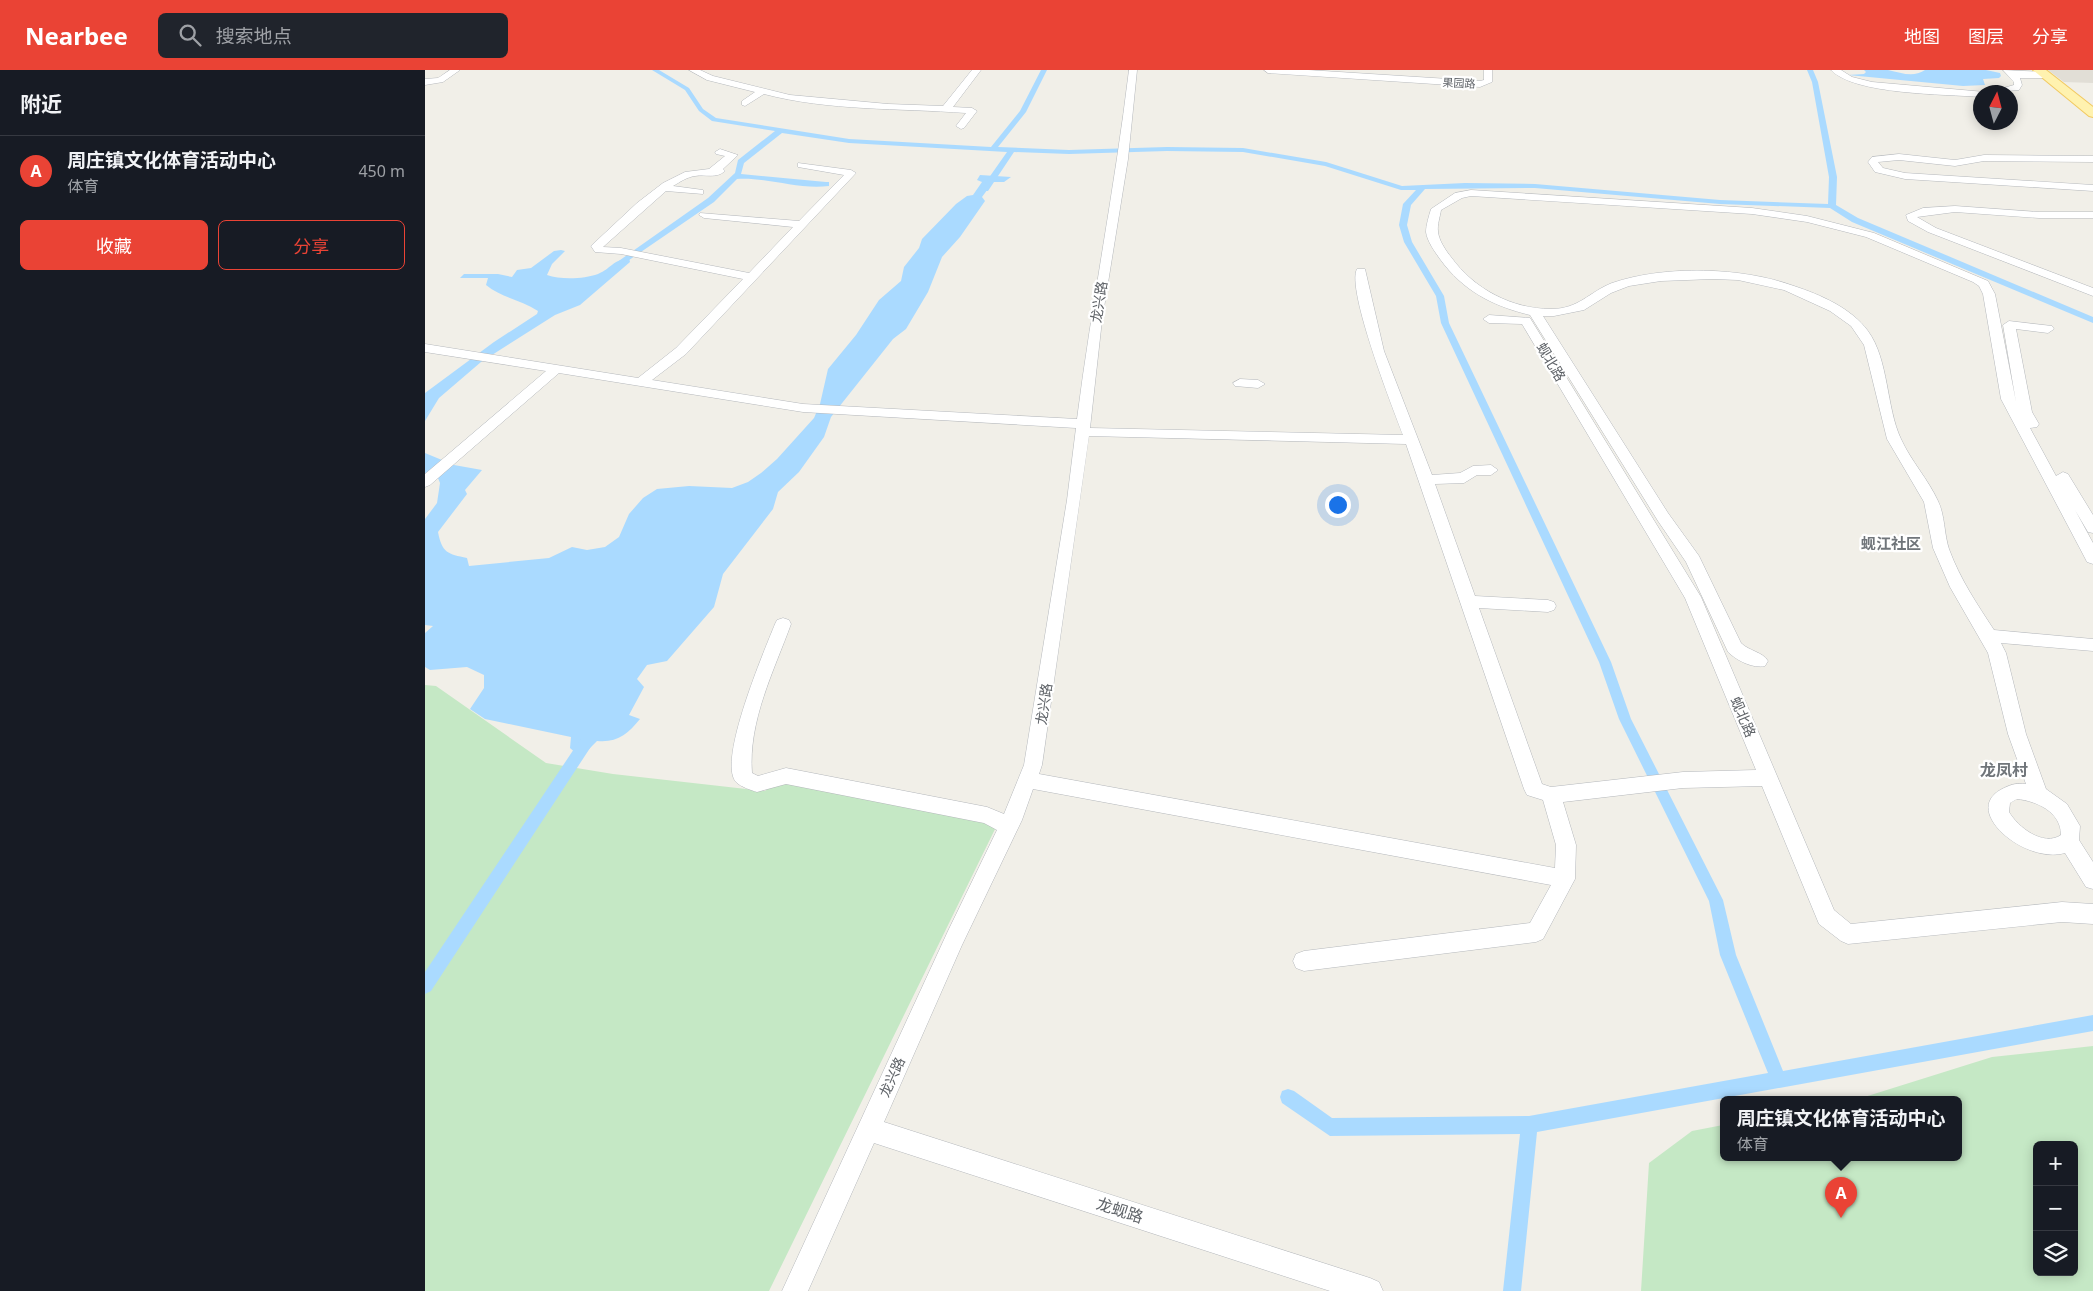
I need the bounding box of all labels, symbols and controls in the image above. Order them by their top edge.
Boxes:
search box [158,13,508,58]
text: Nearbee [25,19,128,52]
icon: search [176,21,204,49]
text: 搜索地点 [216,23,292,49]
text: 地图 [1904,24,1940,48]
text: 图层 [1968,24,2004,48]
text: 分享 [2032,24,2068,48]
street label: 果园路 [1442,74,1476,91]
north arrow [1973,85,2018,130]
text: 附近 [20,90,62,118]
text: 周庄镇文化体育活动中心 [67,147,276,173]
text: A [30,160,42,182]
text: 450 m [358,160,405,182]
text: 体育 [67,175,99,197]
button: 收藏 [20,220,208,270]
button: 分享 [218,220,405,270]
street label: 龙兴路 [1086,280,1111,324]
street label: 蚬北路 [1532,339,1570,385]
your location [1325,492,1351,518]
district label: 蚬江社区 [1861,533,1921,553]
street label: 龙兴路 [1031,682,1056,726]
street label: 蚬北路 [1727,694,1760,740]
district label: 龙凤村 [1980,759,2028,781]
street label: 龙兴路 [874,1054,909,1100]
popup [1720,1096,1962,1161]
text: 周庄镇文化体育活动中心 [1736,1105,1946,1131]
text: 体育 [1736,1133,1769,1155]
map controls [2033,1141,2078,1276]
button: + [2033,1141,2078,1186]
pin: A [1825,1177,1857,1218]
button: − [2033,1186,2078,1231]
street label: 龙蚬路 [1094,1192,1146,1228]
button: layers [2033,1231,2078,1276]

